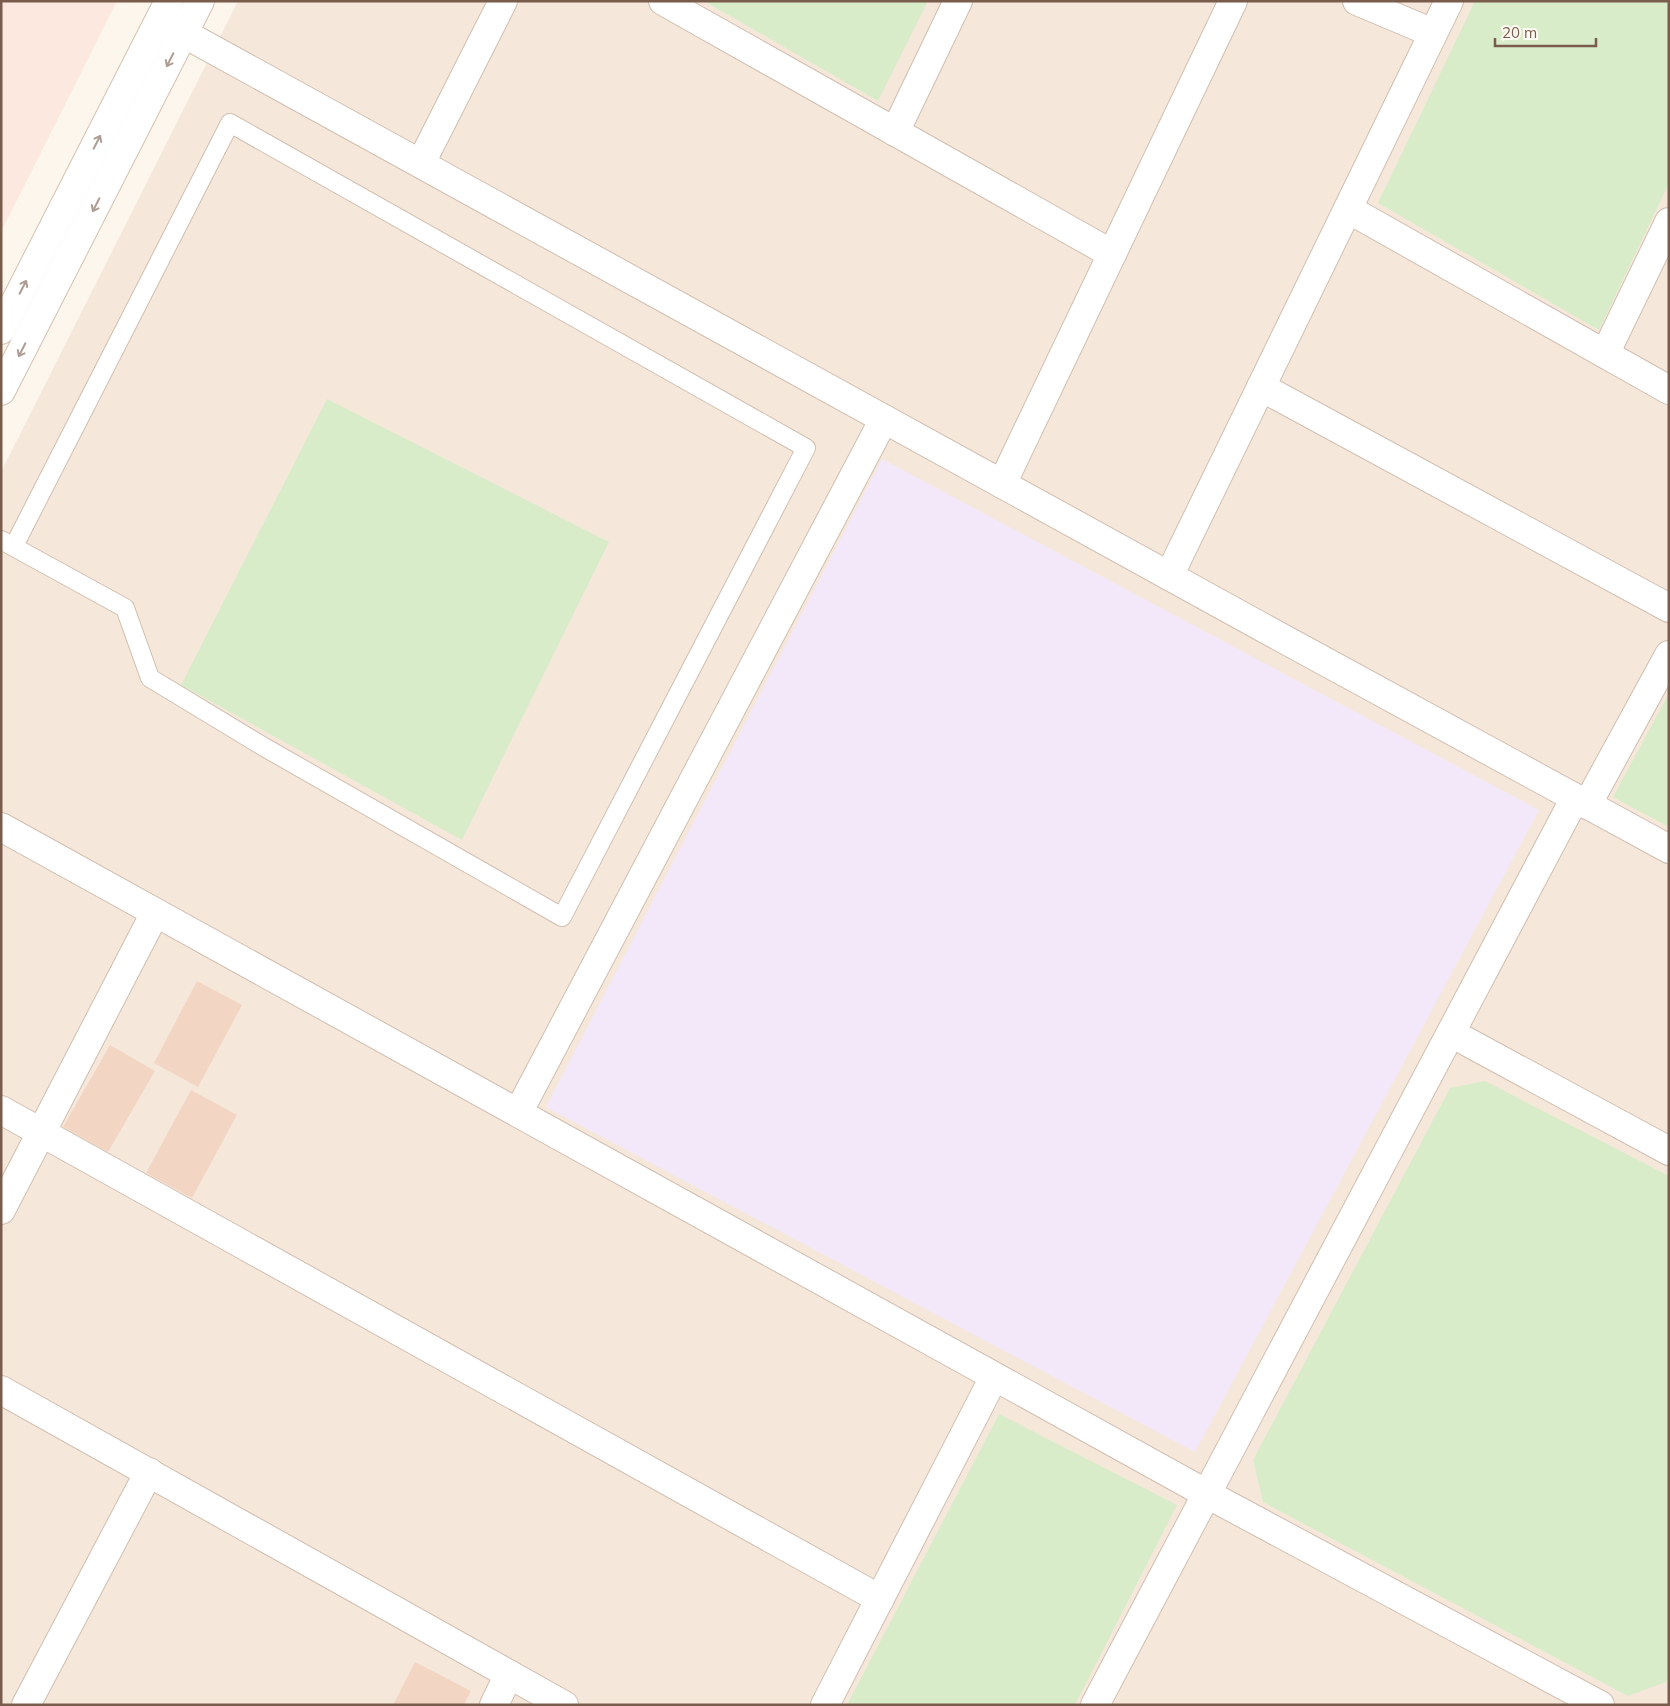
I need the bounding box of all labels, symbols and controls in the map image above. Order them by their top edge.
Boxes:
scale bar [1495,15,1596,47]
text: 20 m [1502,23,1537,42]
one-way arrow [165,52,174,67]
one-way arrow [93,135,102,150]
one-way arrow [91,197,100,212]
one-way arrow [19,280,28,295]
one-way arrow [17,342,26,357]

